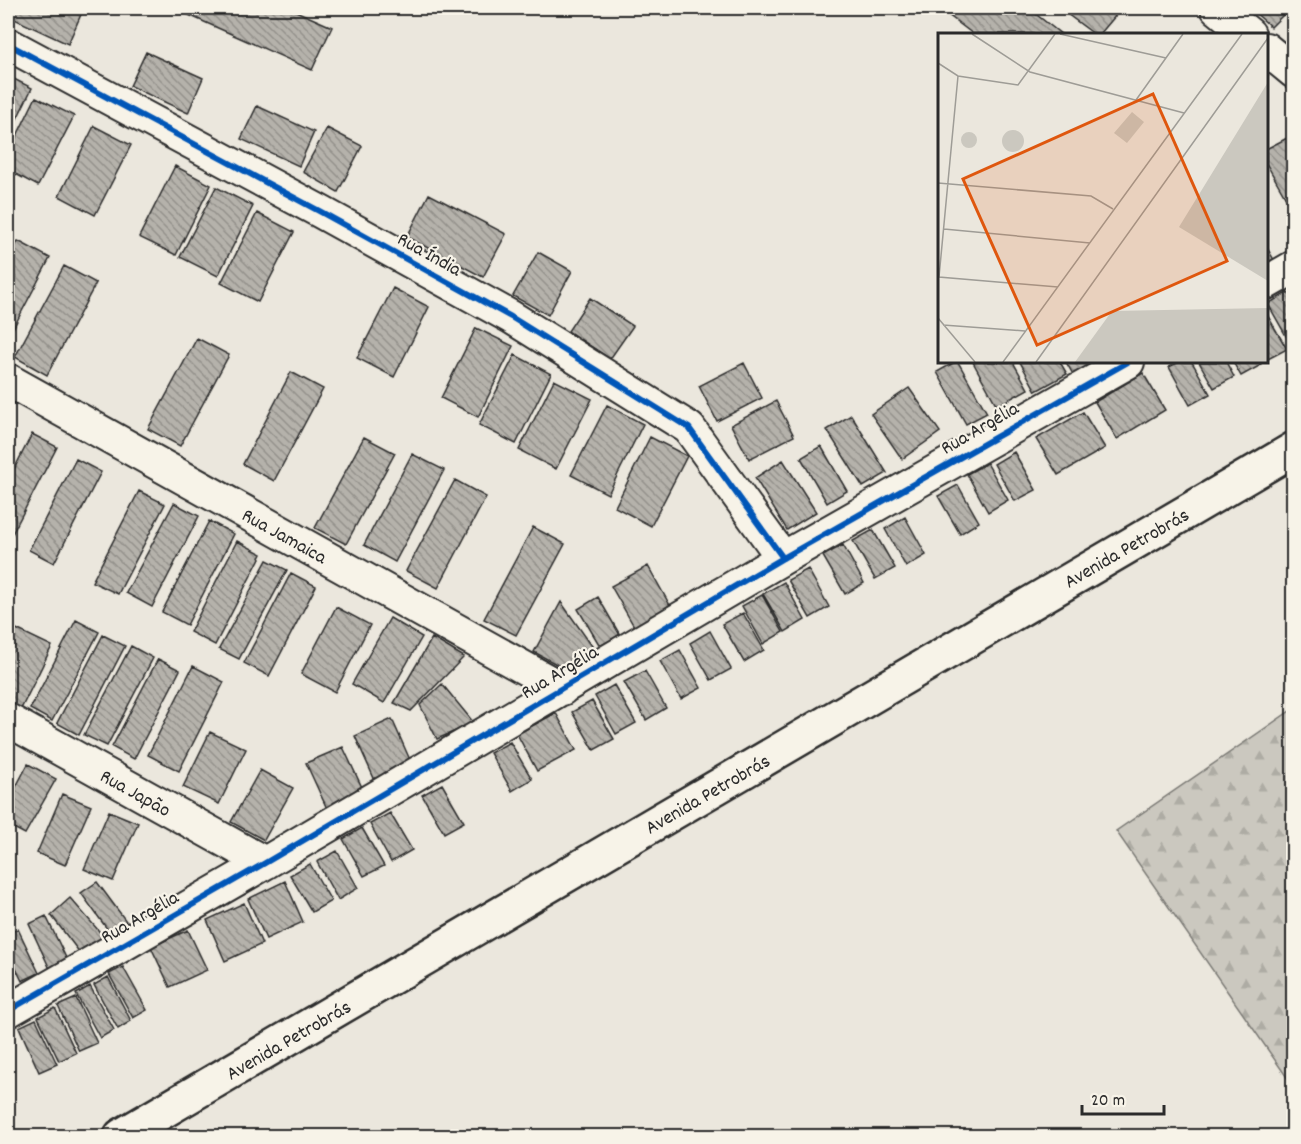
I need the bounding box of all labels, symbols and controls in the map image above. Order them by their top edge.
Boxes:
inset map [938,33,1268,363]
street label: Rua Índia [391,227,466,285]
street label: Rua Argélia [936,396,1025,463]
street label: Avenida Petrobrás [1060,502,1195,597]
street label: Rua Jamaica [236,503,332,573]
street label: Rua Argélia [517,639,605,708]
street label: Avenida Petrobrás [641,748,776,843]
street label: Rua Japão [94,764,175,826]
street label: Rua Argélia [96,885,185,952]
street label: Avenida Petrobrás [222,994,357,1089]
scale bar [1082,1078,1164,1116]
text: 20 m [1091,1089,1125,1114]

